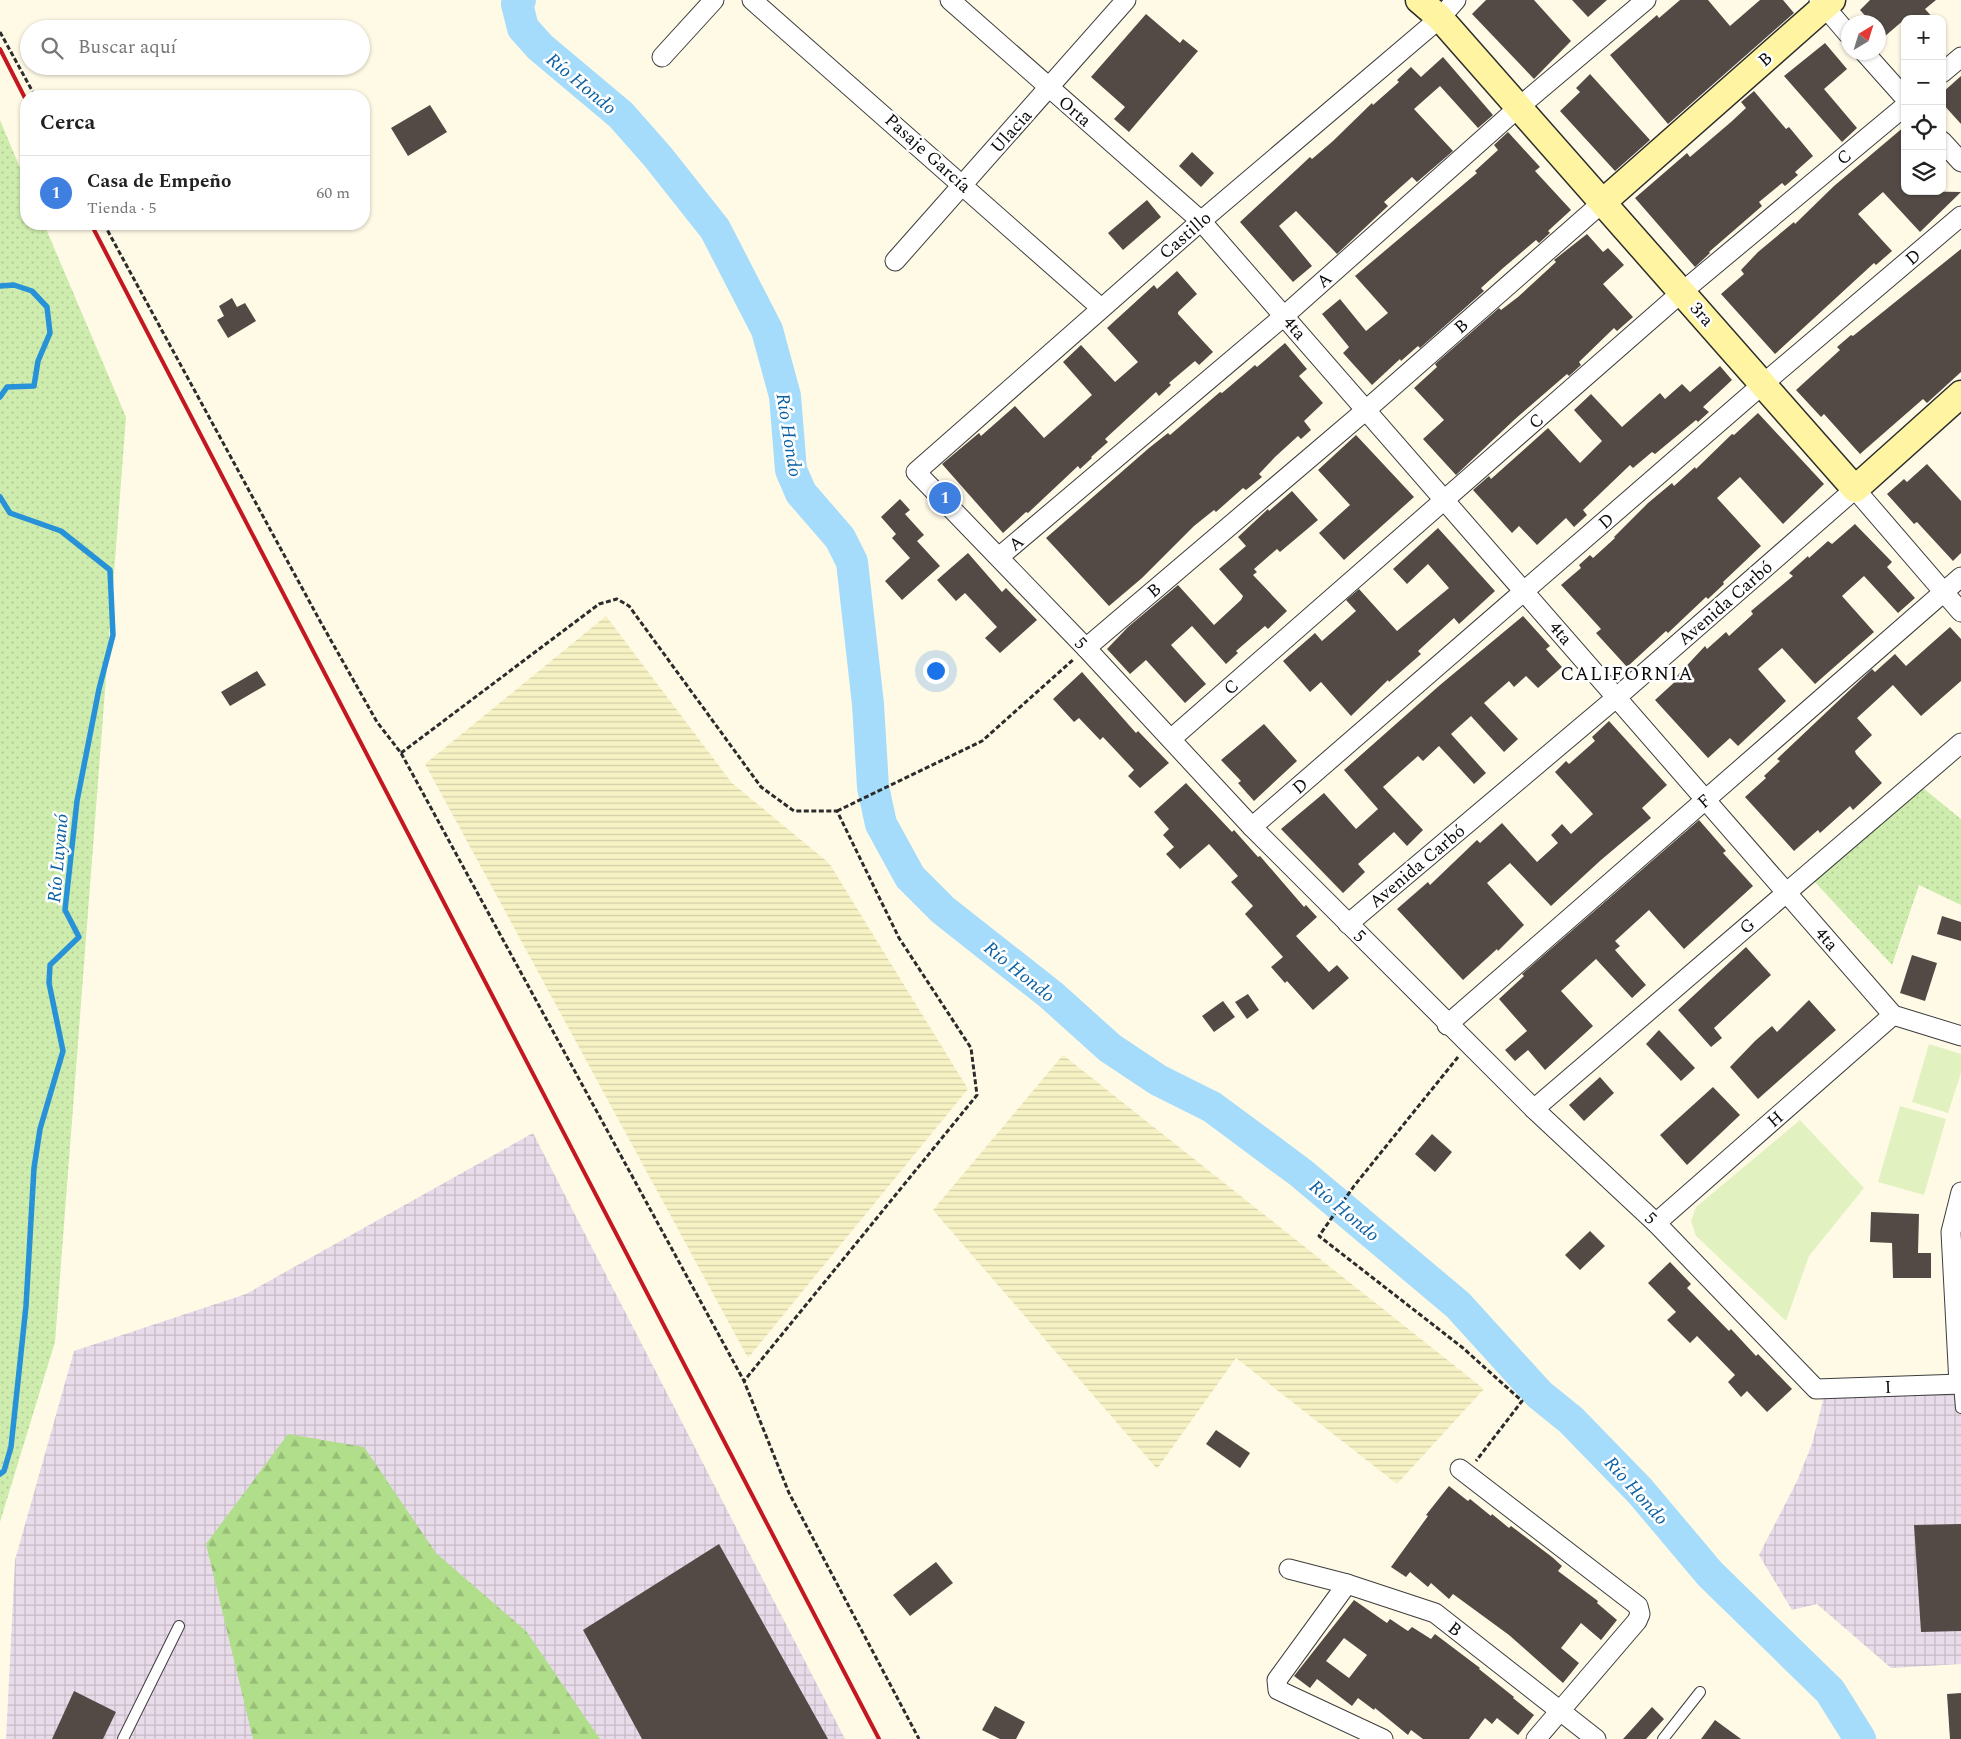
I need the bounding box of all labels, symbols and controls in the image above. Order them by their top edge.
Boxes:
north arrow [1841,15,1886,60]
map controls [1901,15,1946,195]
button: + [1901,15,1946,60]
search box [20,20,370,75]
text: Buscar aquí [78,33,177,62]
icon: search [38,34,66,62]
street label: B [1752,45,1779,73]
water label: Río Hondo [539,46,623,122]
button: − [1901,60,1946,105]
street label: Orta [1052,89,1098,134]
street label: Ulacia [984,103,1039,160]
button: locate [1901,105,1946,150]
text: Cerca [40,107,95,139]
street label: Pasaje García [878,107,977,200]
street label: C [1831,143,1858,172]
button: layers [1901,150,1946,195]
text: Casa de Empeño [87,167,231,196]
text: 1 [52,181,60,205]
text: 60 m [316,181,350,205]
text: Tienda · 5 [87,196,157,220]
street label: Castillo [1153,205,1217,266]
street label: D [1899,243,1927,272]
street label: A [1310,266,1338,295]
street label: 3ra [1683,296,1720,333]
street label: 4ta [1276,310,1313,346]
street label: B [1448,312,1475,340]
water label: Río Hondo [768,391,809,479]
street label: C [1523,407,1550,436]
pin: 1 [929,479,961,517]
street label: D [1592,507,1620,536]
street label: A [1002,529,1030,558]
street label: Avenida Carbó [1672,554,1779,652]
street label: B [1141,576,1168,605]
street label: 4ta [1542,615,1579,651]
street label: 5 [1068,631,1094,656]
your location [923,658,949,684]
district label: CALIFORNIA [1560,660,1694,689]
street label: C [1218,673,1245,702]
street label: D [1286,772,1314,801]
street label: F [1691,788,1717,815]
water label: Río Luyanó [40,812,77,904]
street label: Avenida Carbó [1363,818,1471,915]
street label: G [1733,912,1761,941]
street label: 4ta [1808,921,1845,957]
street label: 5 [1347,924,1372,949]
water label: Río Hondo [977,934,1061,1010]
street label: H [1761,1104,1790,1134]
water label: Río Hondo [1302,1173,1386,1249]
street label: 5 [1638,1206,1663,1231]
street label: I [1884,1374,1892,1401]
water label: Río Hondo [1597,1450,1675,1532]
street label: B [1442,1615,1468,1644]

